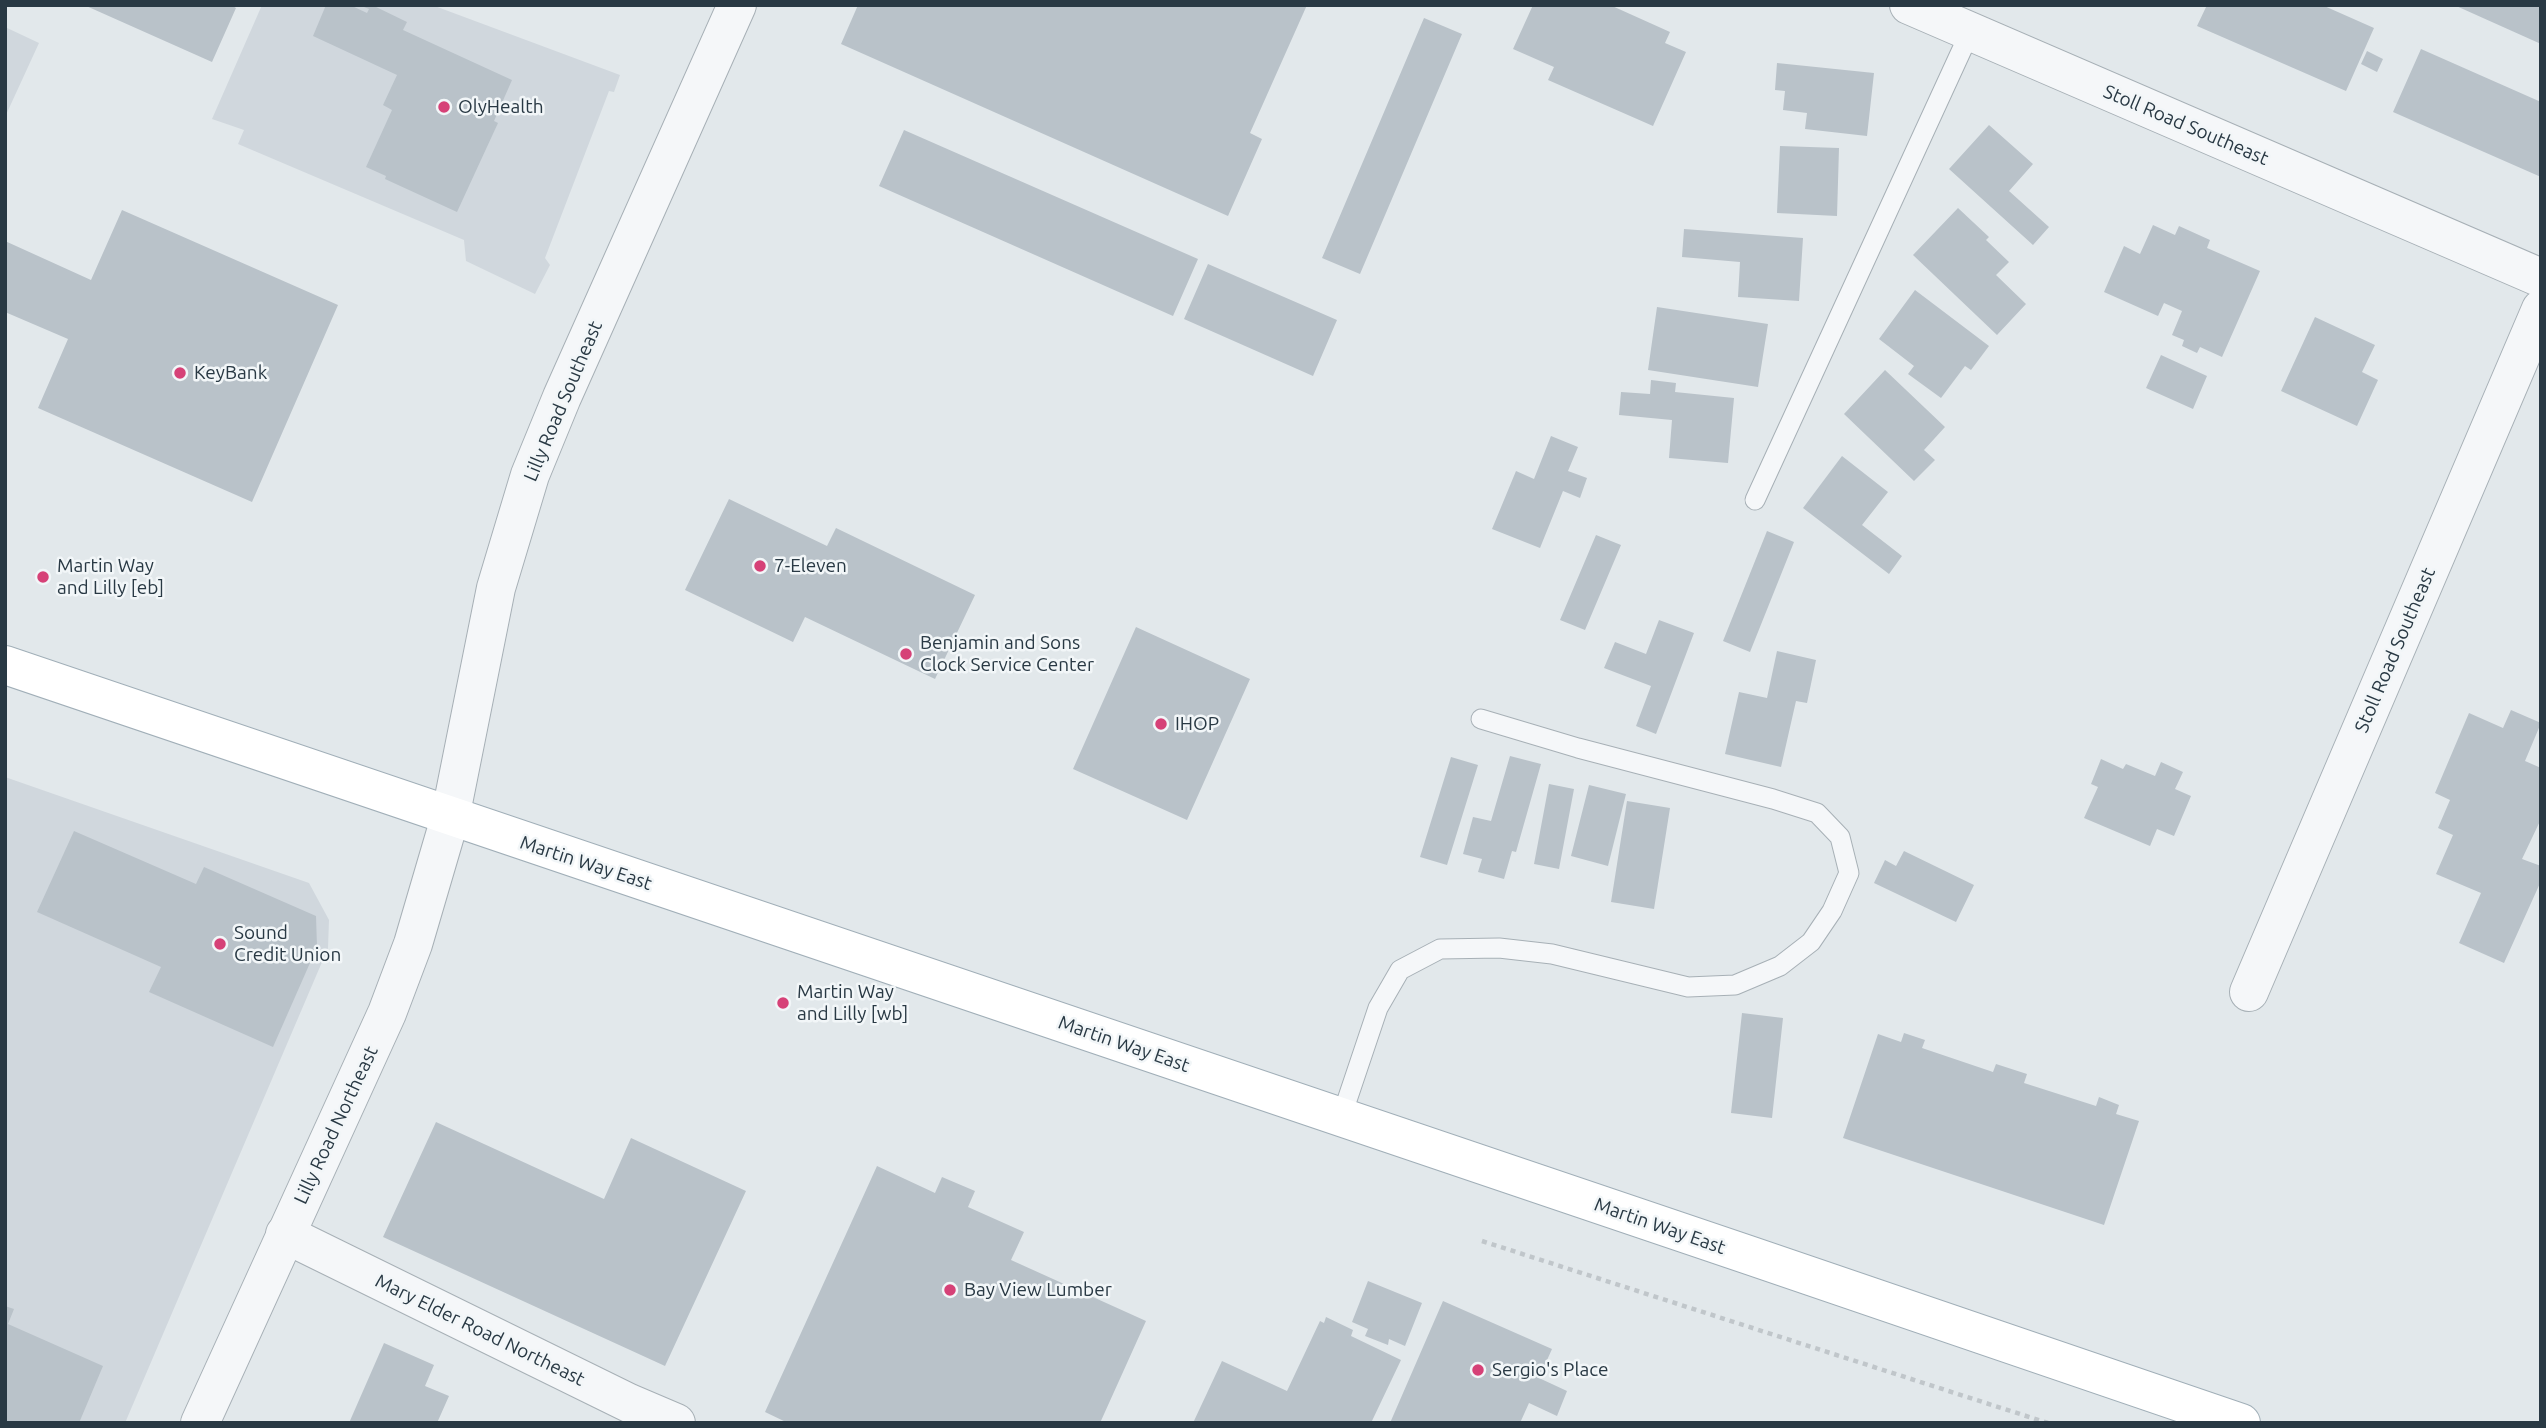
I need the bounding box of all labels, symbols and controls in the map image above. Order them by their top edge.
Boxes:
street label: Stoll Road Southeast [2100,80,2272,170]
place label: OlyHealth [458,96,544,118]
marker: OlyHealth [436,99,452,115]
street label: Lilly Road Southeast [519,317,607,485]
place label: KeyBank [194,362,267,384]
marker: KeyBank [172,365,188,381]
place label: Martin Way and Lilly [eb] [57,555,164,599]
place label: 7-Eleven [774,555,847,577]
marker: 7-Eleven [752,558,768,574]
street label: Stoll Road Southeast [2350,564,2440,736]
marker: Martin Way and Lilly [eb] [35,569,51,585]
place label: Benjamin and Sons Clock Service Center [920,632,1094,676]
marker: Benjamin and Sons Clock Service Center [898,646,914,662]
place label: IHOP [1175,713,1219,735]
marker: IHOP [1153,716,1169,732]
street label: Martin Way East [517,831,655,895]
place label: Sound Credit Union [234,922,341,966]
marker: Sound Credit Union [212,936,228,952]
place label: Martin Way and Lilly [wb] [797,981,908,1025]
marker: Martin Way and Lilly [wb] [775,995,791,1011]
street label: Martin Way East [1055,1011,1193,1077]
street label: Lilly Road Northeast [289,1042,383,1208]
street label: Martin Way East [1591,1193,1729,1259]
street label: Mary Elder Road Northeast [371,1269,589,1391]
place label: Bay View Lumber [964,1279,1112,1301]
marker: Bay View Lumber [942,1282,958,1298]
place label: Sergio's Place [1492,1359,1608,1381]
marker: Sergio's Place [1470,1362,1486,1378]

